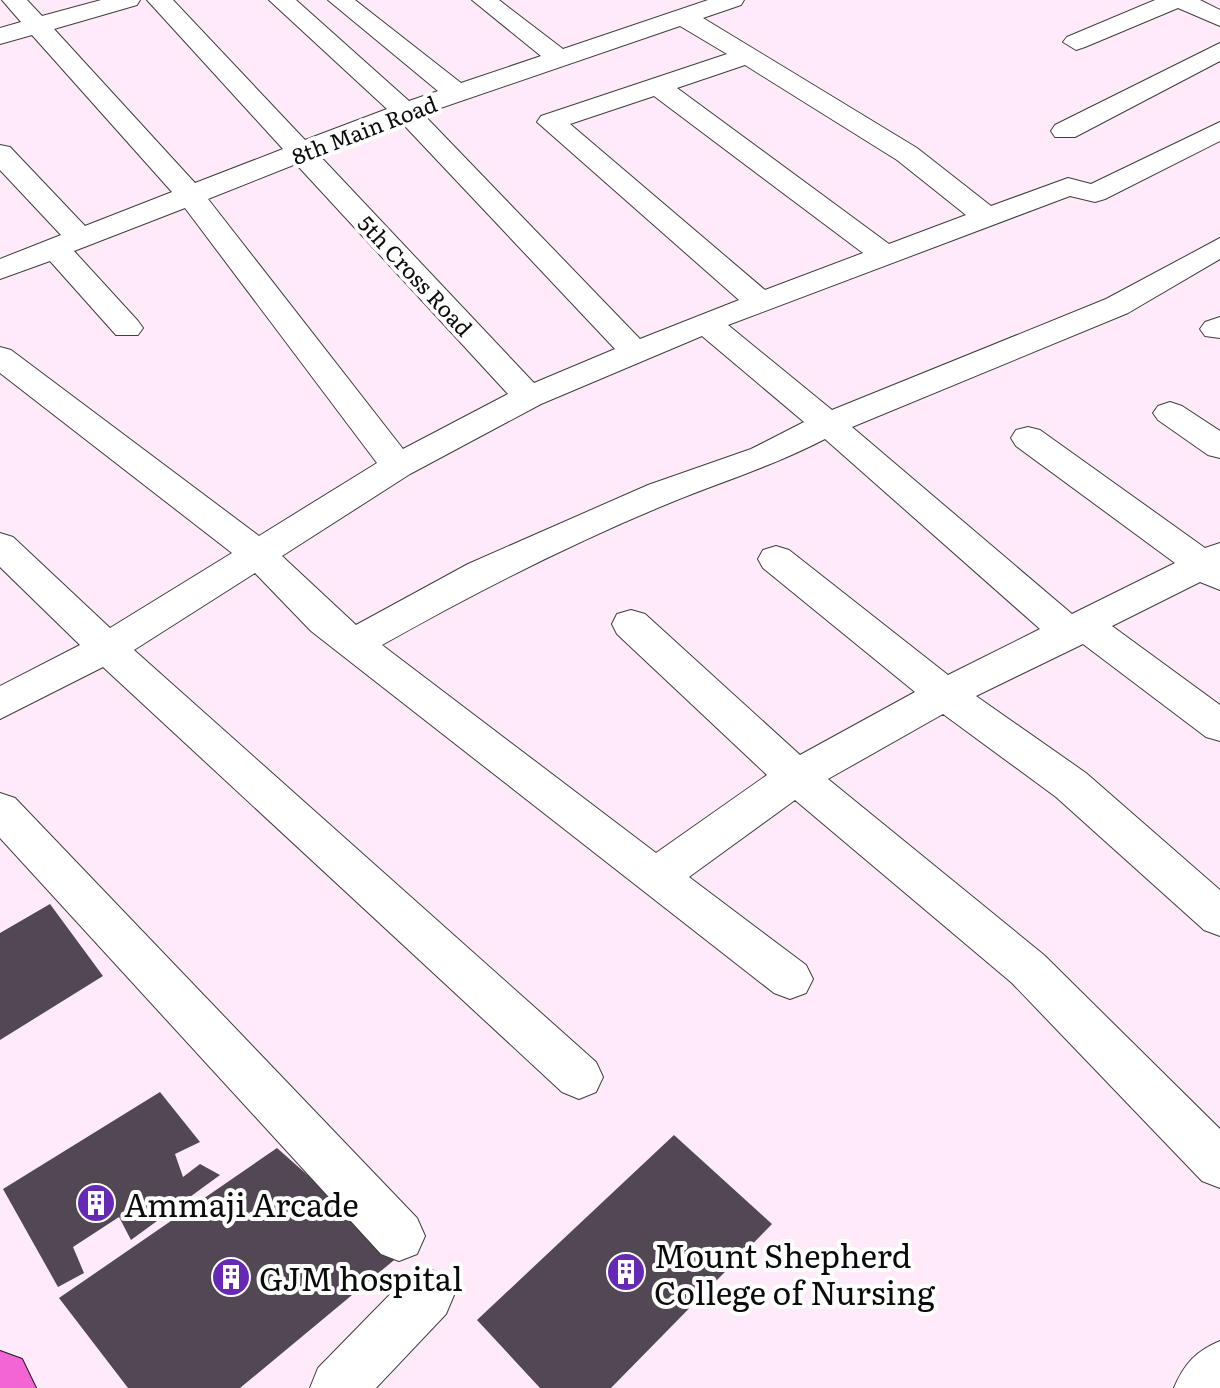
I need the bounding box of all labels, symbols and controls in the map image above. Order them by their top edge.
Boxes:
street label: 8th Main Road [287,86,441,172]
street label: 5th Cross Road [351,207,481,343]
place label: Ammaji Arcade [124,1179,359,1227]
building icon: Ammaji Arcade [75,1182,117,1224]
place label: Mount Shepherd College of Nursing [654,1230,935,1315]
building icon: Mount Shepherd College of Nursing [605,1251,647,1293]
place label: GJM hospital [259,1253,463,1301]
building icon: GJM hospital [210,1256,252,1298]

